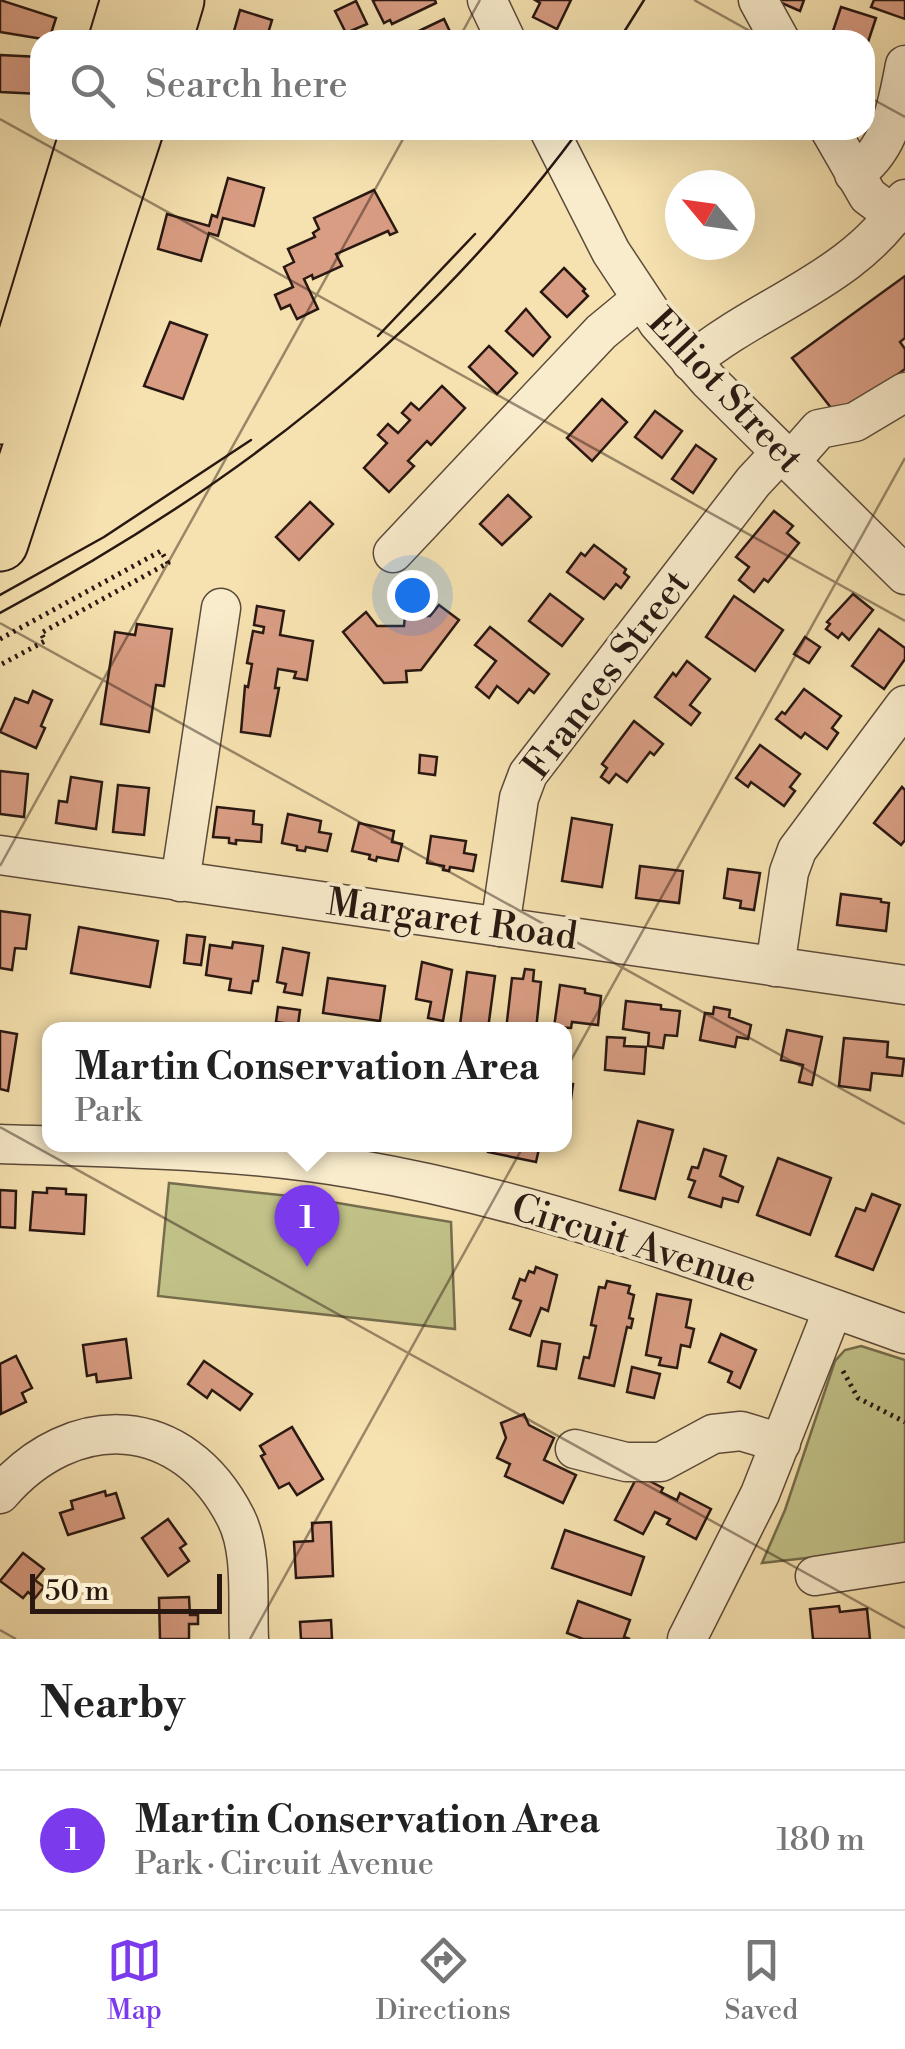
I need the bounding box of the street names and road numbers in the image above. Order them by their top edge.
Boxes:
street label: Elliot Street [637,299,813,483]
street label: Frances Street [513,562,701,788]
street label: Margaret Road [324,879,581,961]
street label: Circuit Avenue [506,1184,762,1304]

